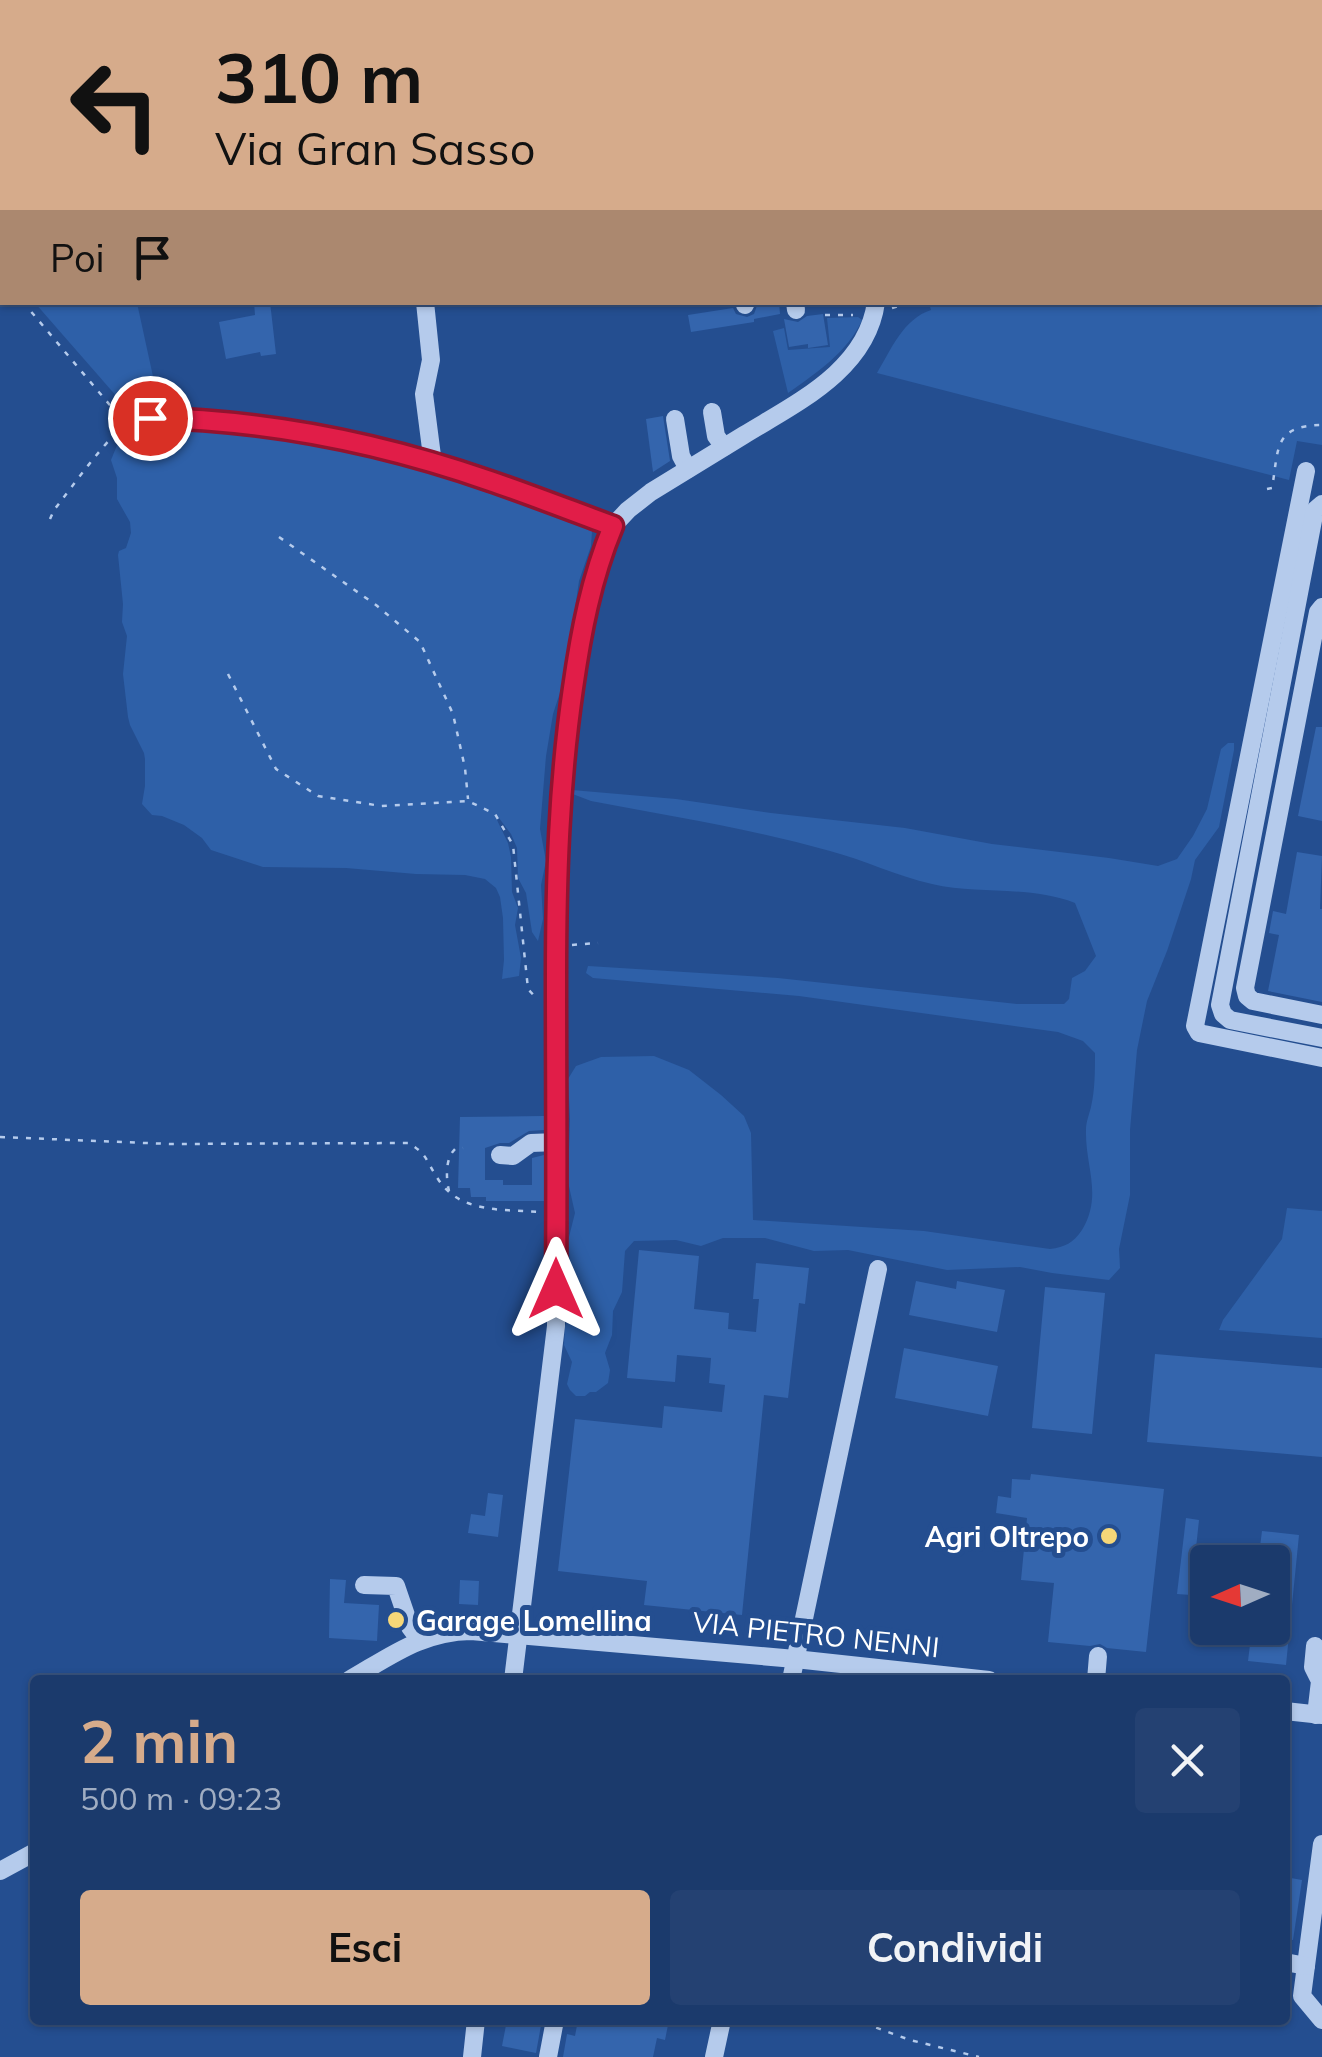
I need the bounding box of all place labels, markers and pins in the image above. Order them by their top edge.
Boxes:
pin [108,376,193,461]
place label: Agri Oltrepo [925,1519,1089,1554]
marker: Agri Oltrepo [1098,1525,1120,1547]
place label: Garage Lomellina [416,1603,652,1638]
marker: Garage Lomellina [385,1609,407,1631]

